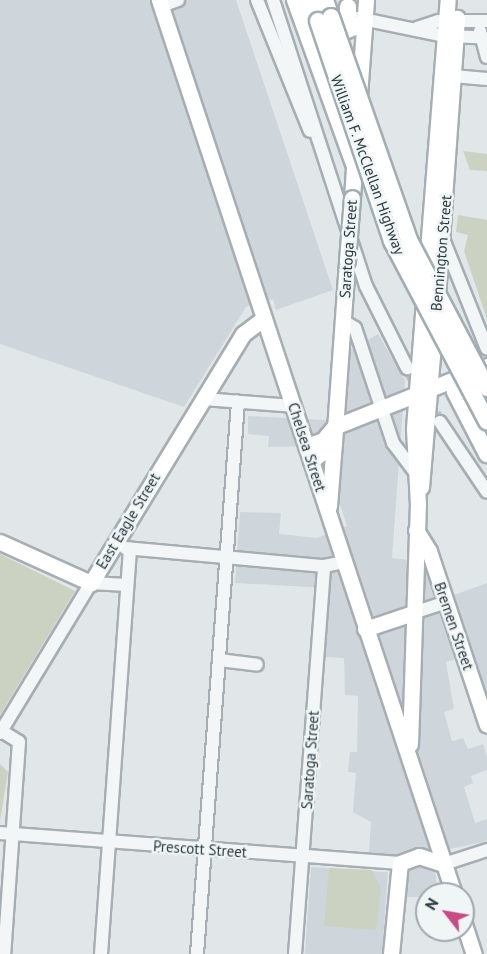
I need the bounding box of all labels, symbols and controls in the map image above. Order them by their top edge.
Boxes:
street label: William F. McClellan Highway [327,72,409,258]
street label: Bennington Street [427,194,455,312]
street label: Saratoga Street [336,199,360,299]
street label: Chelsea Street [284,400,330,494]
street label: East Eagle Street [92,470,164,572]
street label: Bremen Street [431,580,477,672]
street label: Saratoga Street [298,710,322,810]
street label: Prescott Street [153,837,247,861]
north arrow [415,882,475,942]
text: N [420,894,443,913]

